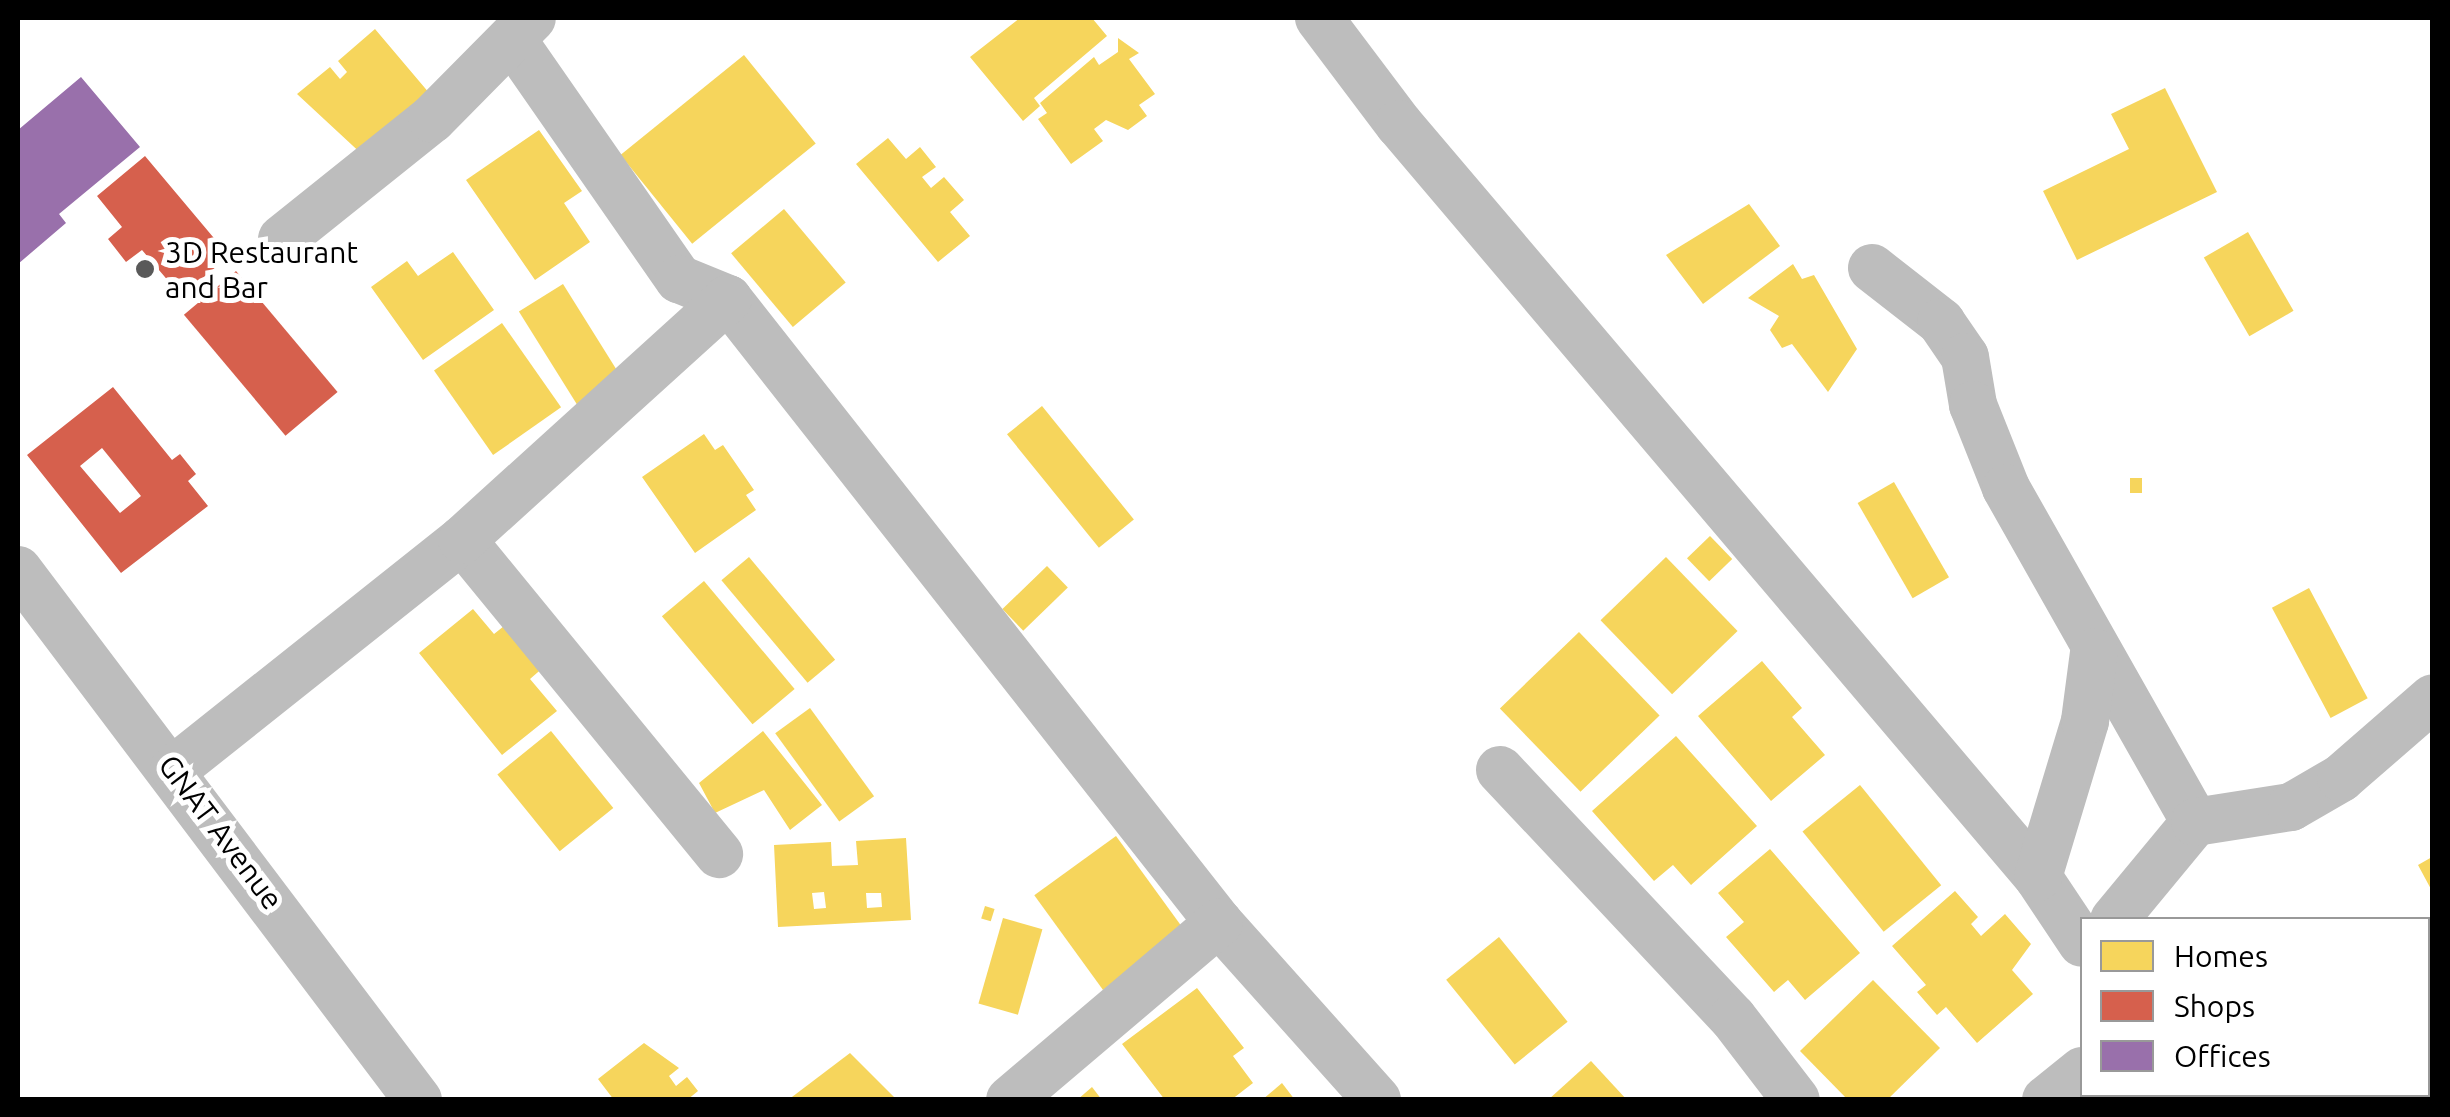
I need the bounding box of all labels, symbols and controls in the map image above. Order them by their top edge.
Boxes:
place label: 3D Restaurant and Bar [165,234,358,304]
marker: 3D Restaurant and Bar [134,258,156,280]
street label: GNAT Avenue [151,748,291,916]
legend [2080,917,2430,1097]
text: Homes [2174,939,2268,973]
text: Shops [2174,989,2255,1023]
text: Offices [2174,1039,2271,1073]

